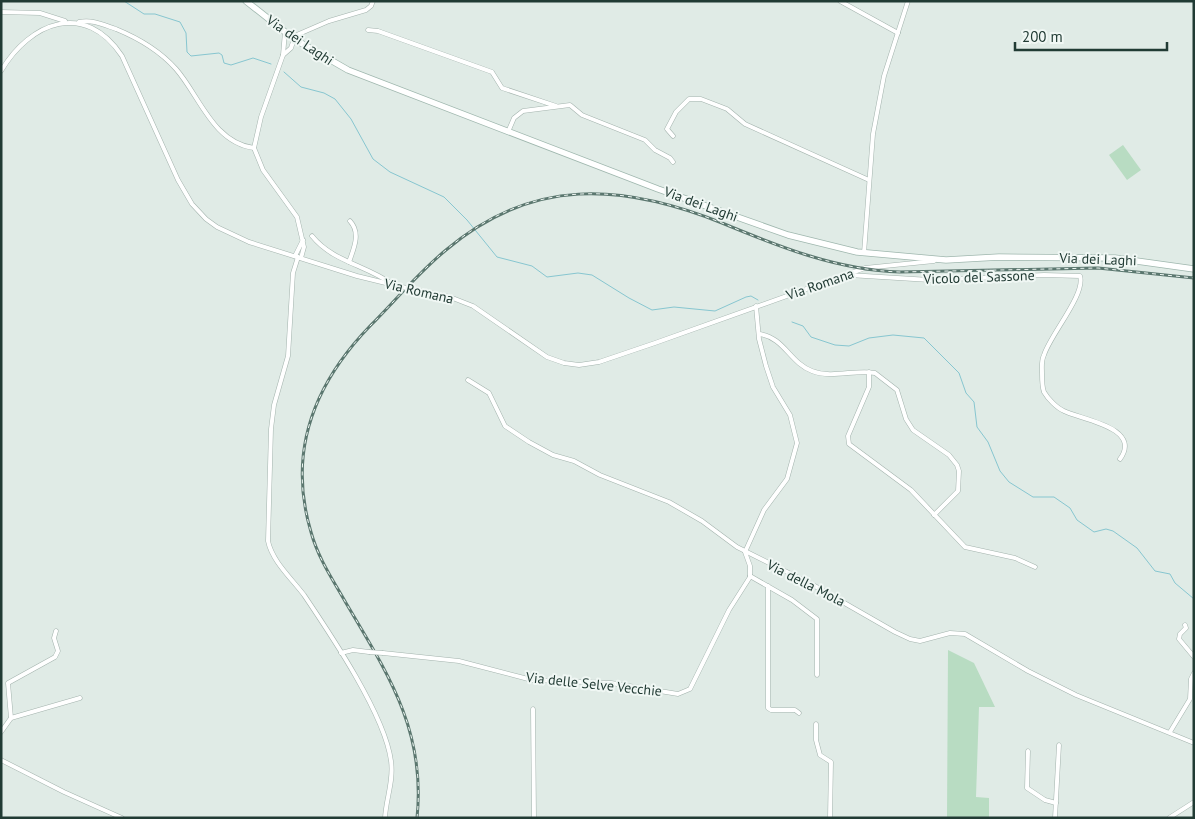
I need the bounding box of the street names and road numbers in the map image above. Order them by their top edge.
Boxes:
street label: Via dei Laghi [262,10,337,69]
street label: Via dei Laghi [661,182,740,226]
street label: Via dei Laghi [1058,249,1137,269]
street label: Via Romana [783,264,856,304]
street label: Vicolo del Sassone [922,266,1035,288]
street label: Via Romana [382,274,455,308]
street label: Via della Mola [763,555,848,610]
street label: Via delle Selve Vecchie [524,668,663,700]

